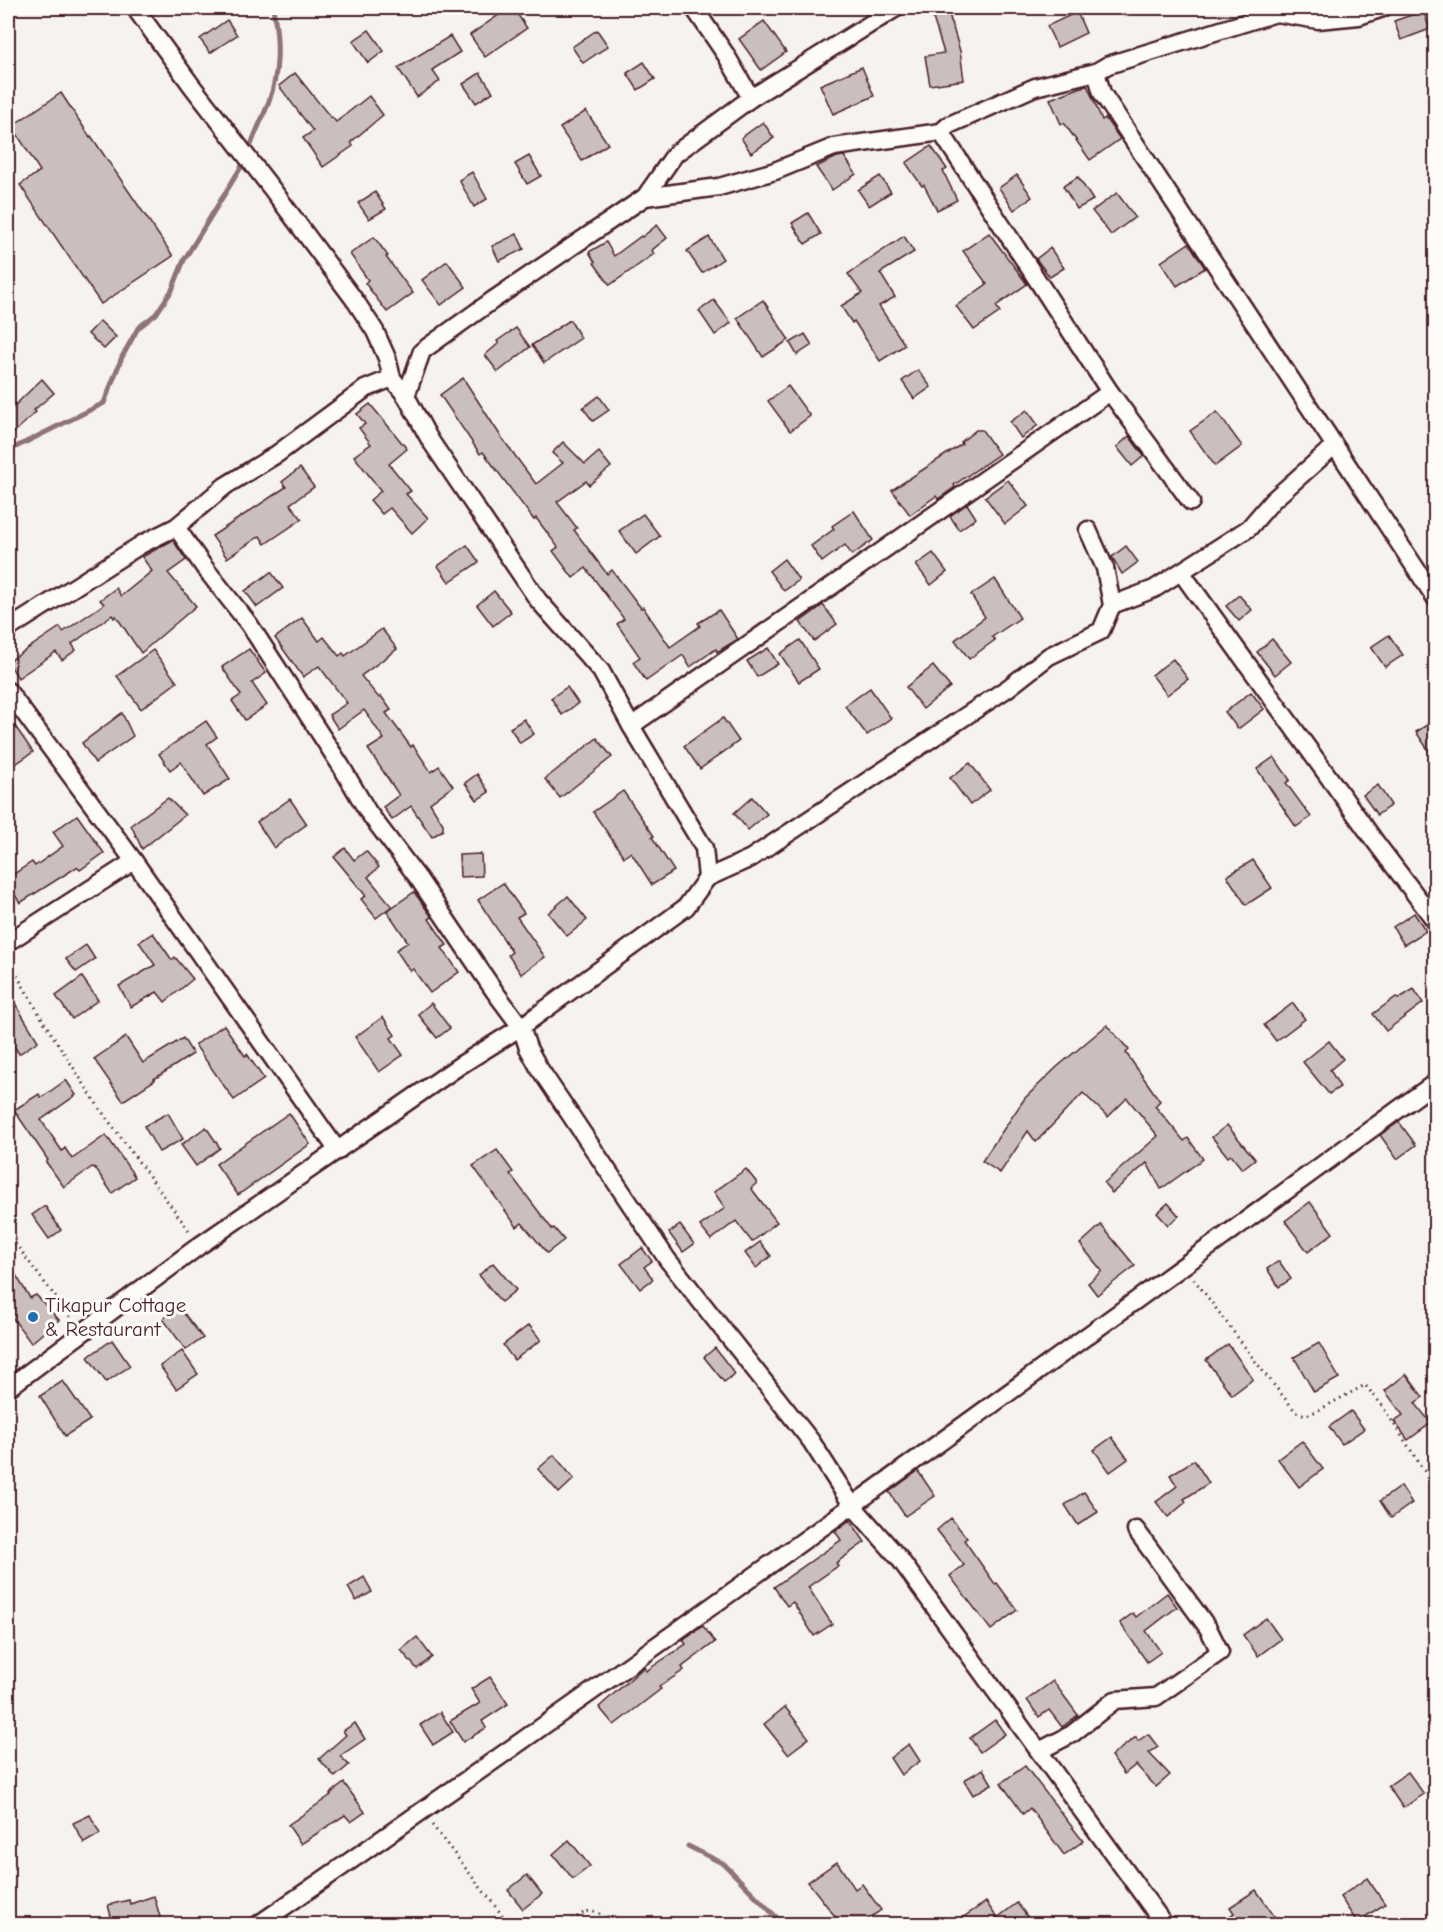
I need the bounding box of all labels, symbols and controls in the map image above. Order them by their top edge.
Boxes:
place label: Tikapur Cottage & Restaurant [45,1293,186,1341]
marker: Tikapur Cottage & Restaurant [26,1310,40,1324]

